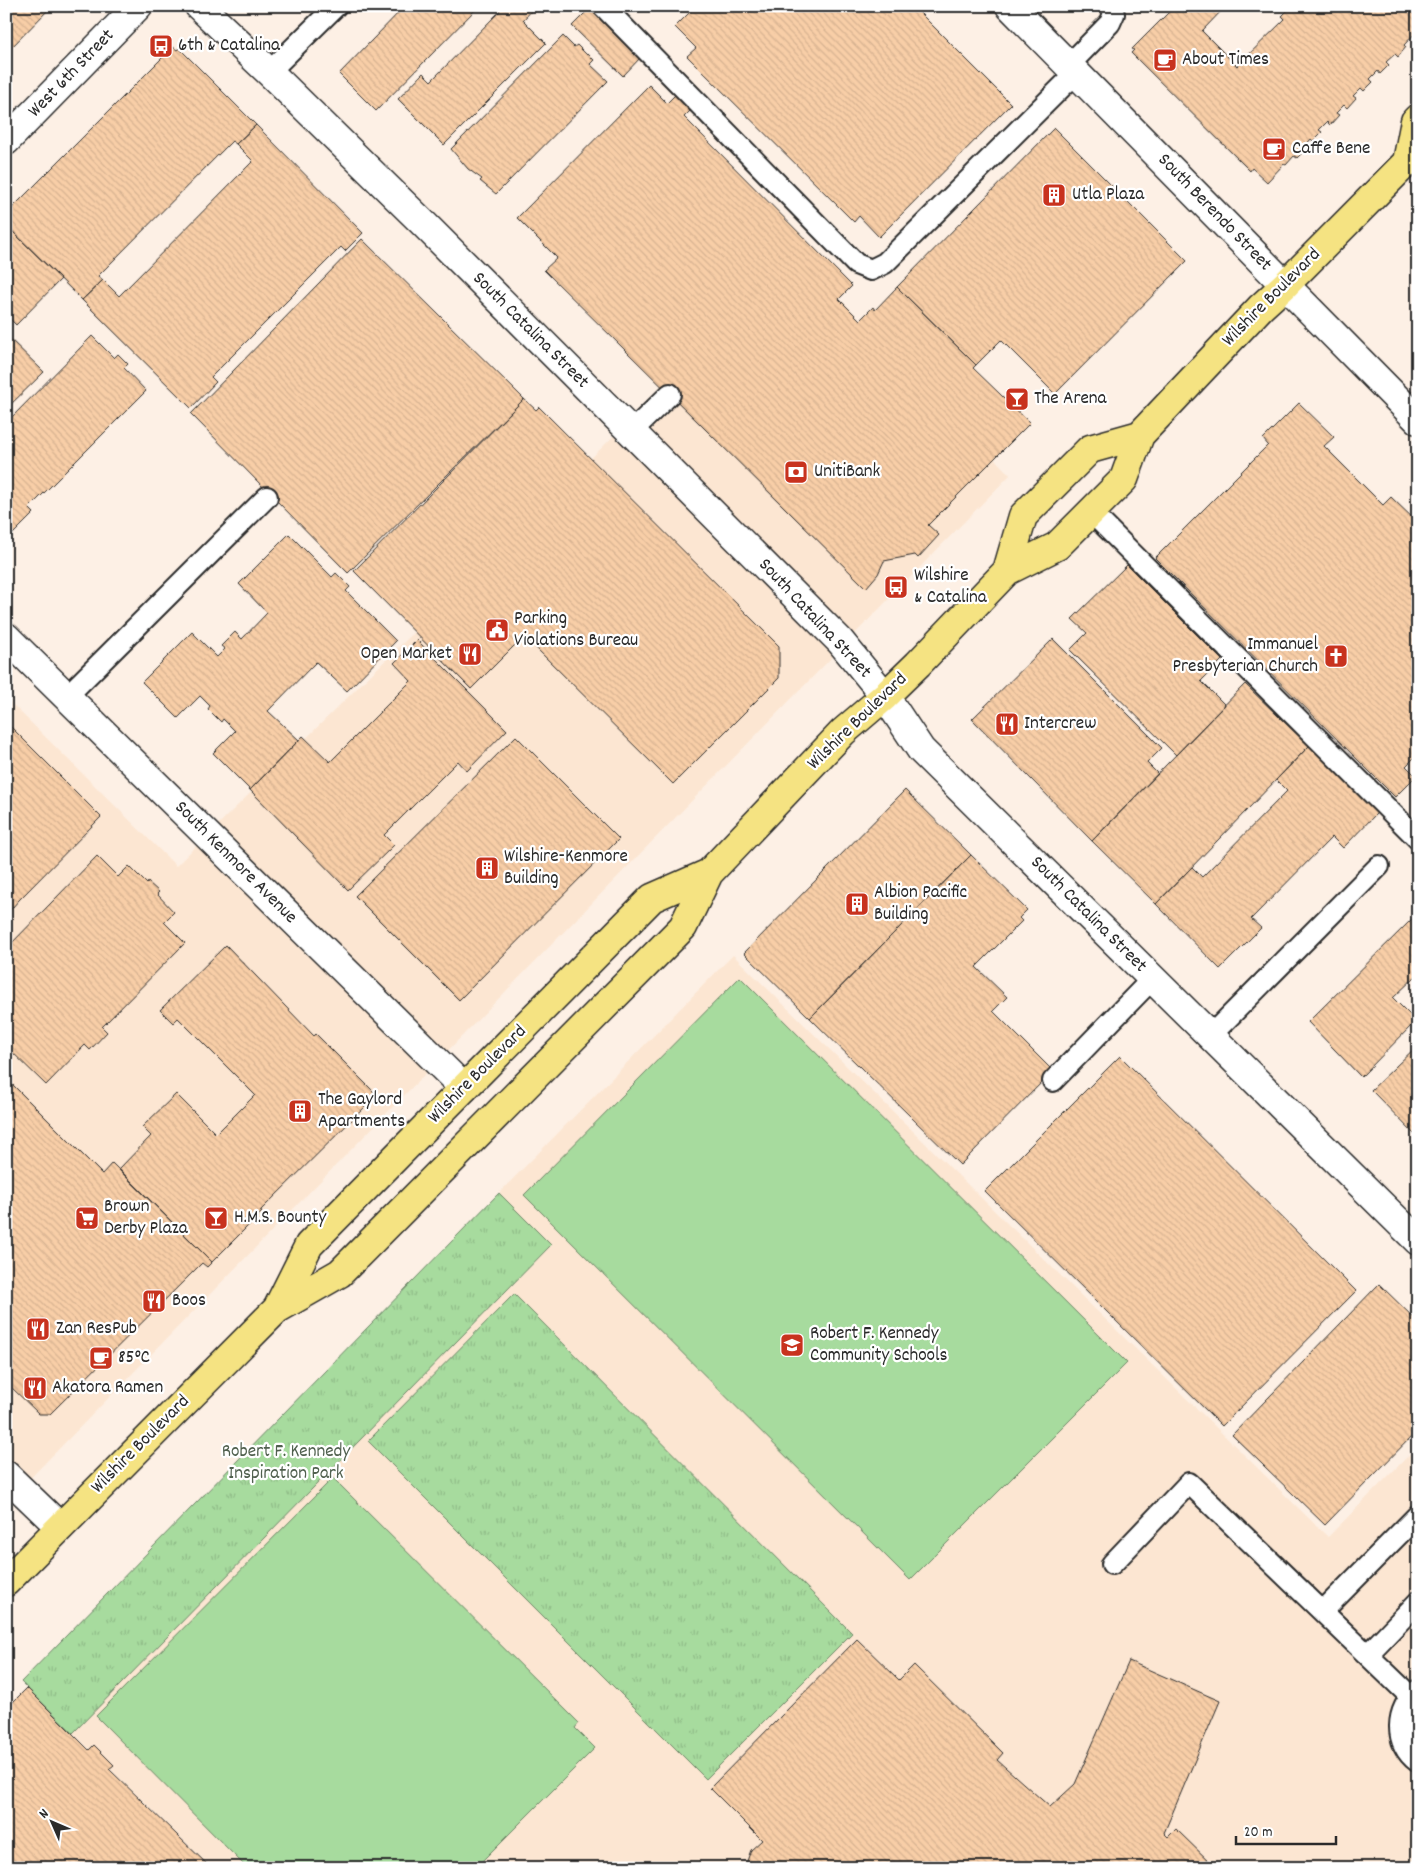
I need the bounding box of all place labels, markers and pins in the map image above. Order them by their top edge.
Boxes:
bus stop icon: 6th & Catalina [148,33,174,59]
place label: 6th & Catalina [178,33,281,60]
cafe icon: About Times [1152,47,1178,73]
place label: About Times [1182,47,1269,74]
cafe icon: Caffe Bene [1261,136,1287,162]
place label: Caffe Bene [1292,136,1370,163]
building icon: Utla Plaza [1041,182,1067,208]
place label: Utla Plaza [1072,182,1145,209]
bar icon: The Arena [1004,386,1030,412]
place label: The Arena [1034,386,1108,413]
bank icon: UnitiBank [783,459,809,485]
place label: UnitiBank [814,459,881,486]
place label: Wilshire & Catalina [914,563,988,612]
bus stop icon: Wilshire & Catalina [883,574,909,600]
place label: Parking Violations Bureau [514,606,638,655]
public building icon: Parking Violations Bureau [484,617,510,643]
place label: Immanuel Presbyterian Church [1172,632,1318,681]
place label: Open Market [361,641,452,668]
restaurant icon: Open Market [457,641,483,667]
church icon: Immanuel Presbyterian Church [1323,643,1349,669]
restaurant icon: Intercrew [994,711,1020,737]
place label: Intercrew [1024,711,1096,738]
place label: Wilshire-Kenmore Building [504,844,628,893]
building icon: Wilshire-Kenmore Building [474,855,500,881]
place label: Albion Pacific Building [874,880,967,929]
building icon: Albion Pacific Building [844,891,870,917]
place label: The Gaylord Apartments [318,1087,405,1136]
building icon: The Gaylord Apartments [287,1098,313,1124]
place label: Brown Derby Plaza [104,1194,189,1243]
supermarket icon: Brown Derby Plaza [74,1205,100,1231]
bar icon: H.M.S. Bounty [203,1205,229,1231]
place label: H.M.S. Bounty [234,1205,326,1232]
restaurant icon: Boos [141,1288,167,1314]
place label: Boos [172,1288,206,1315]
restaurant icon: Zan ResPub [25,1316,51,1342]
place label: Zan ResPub [56,1316,137,1343]
place label: Robert F. Kennedy Community Schools [810,1321,948,1370]
school or university icon: Robert F. Kennedy Community Schools [779,1332,805,1358]
cafe icon: 85°C [88,1345,114,1371]
place label: 85°C [118,1345,150,1372]
restaurant icon: Akatora Ramen [22,1375,48,1401]
place label: Akatora Ramen [52,1375,163,1402]

